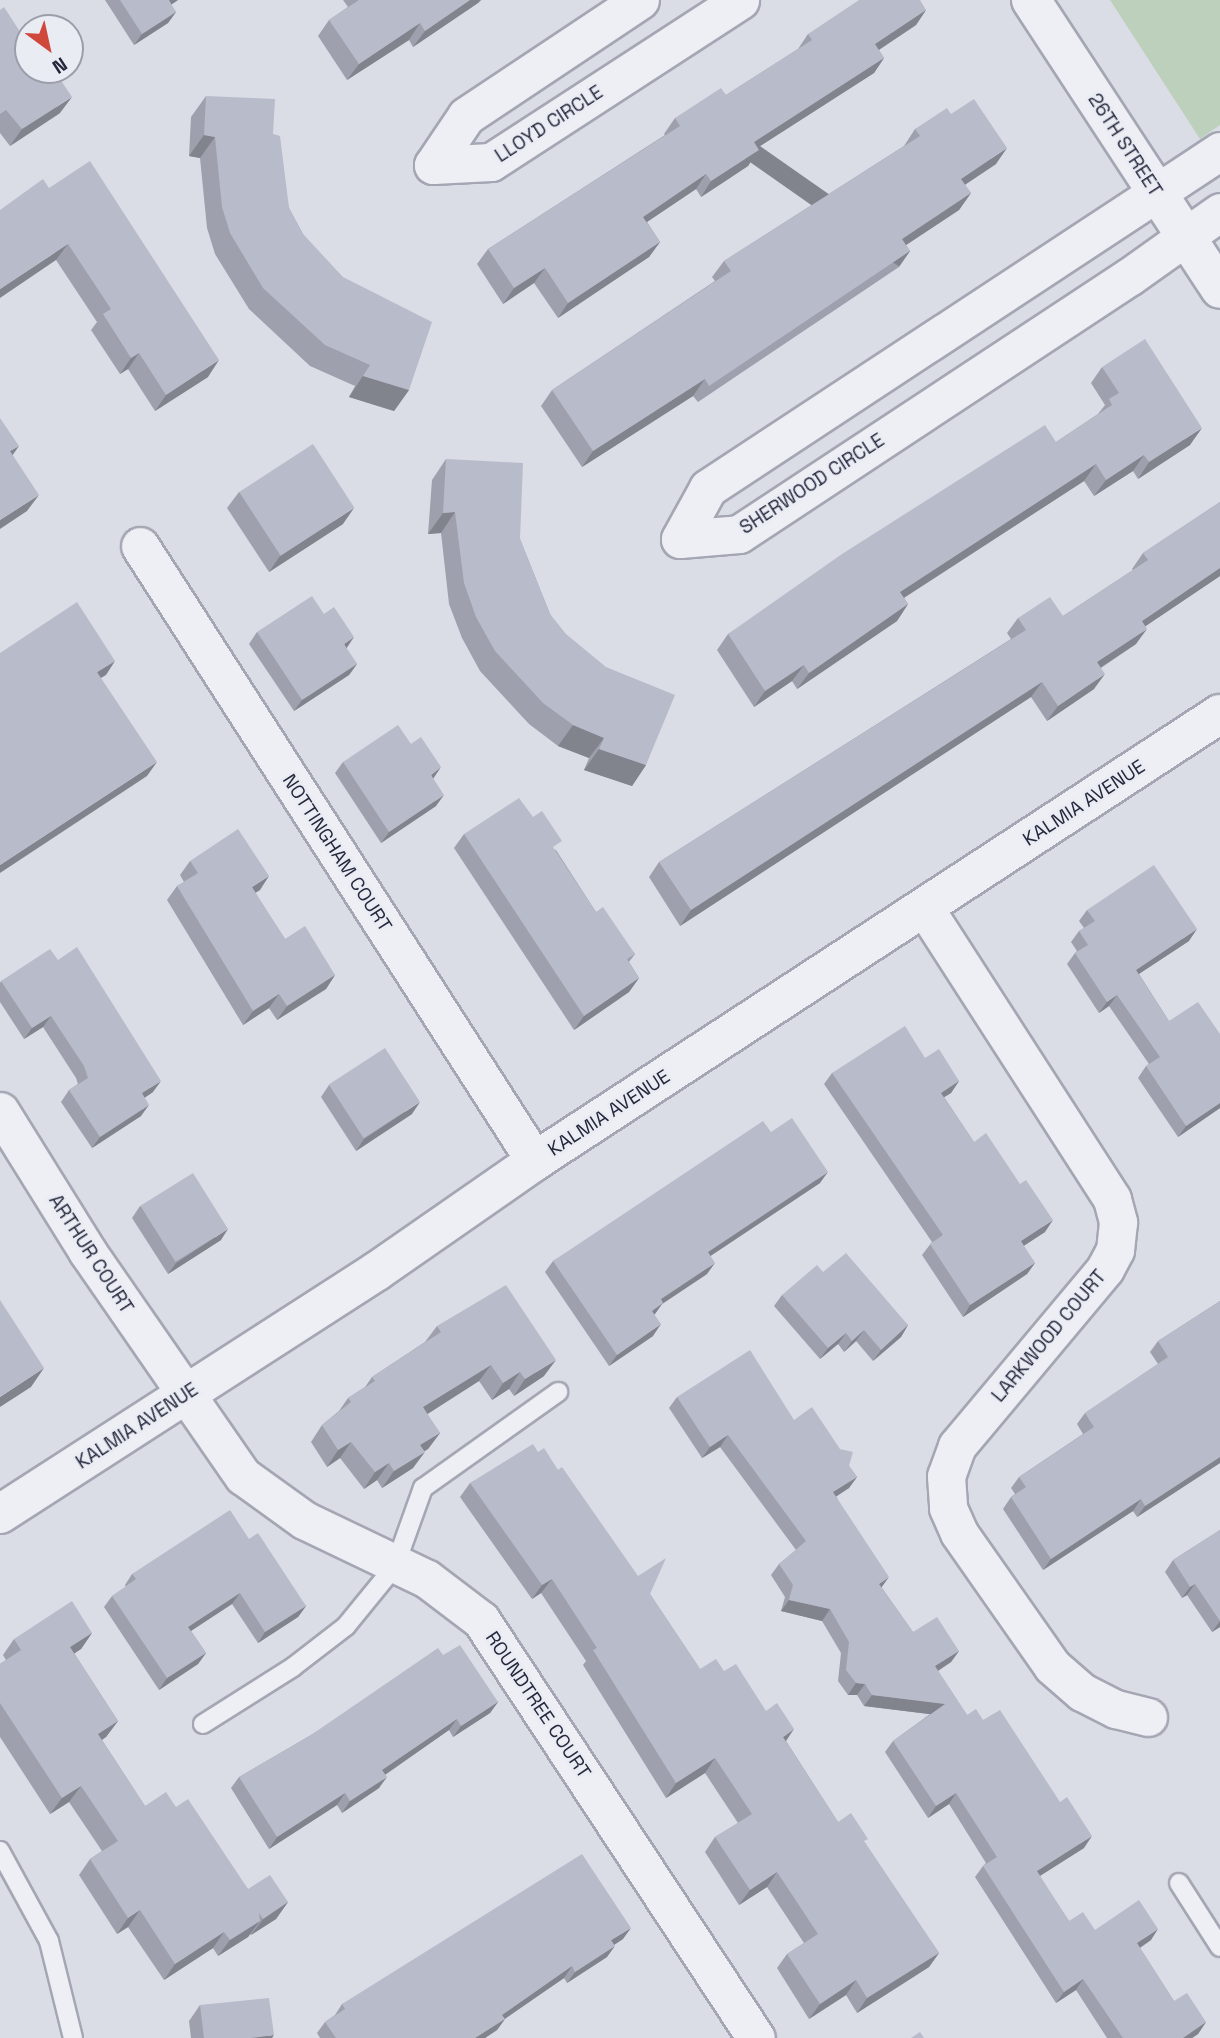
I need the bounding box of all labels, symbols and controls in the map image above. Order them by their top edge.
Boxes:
north arrow [14,14,84,84]
text: N [47,51,72,79]
street label: LLOYD CIRCLE [491,81,607,167]
street label: 26TH STREET [1083,89,1167,201]
street label: SHERWOOD CIRCLE [735,429,889,539]
street label: KALMIA AVENUE [1019,755,1149,851]
street label: NOTTINGHAM COURT [278,770,396,936]
street label: KALMIA AVENUE [544,1065,674,1161]
street label: ARTHUR COURT [44,1190,138,1318]
street label: LARKWOOD COURT [987,1265,1111,1407]
street label: KALMIA AVENUE [72,1378,202,1474]
street label: ROUNDTREE COURT [480,1627,596,1783]

